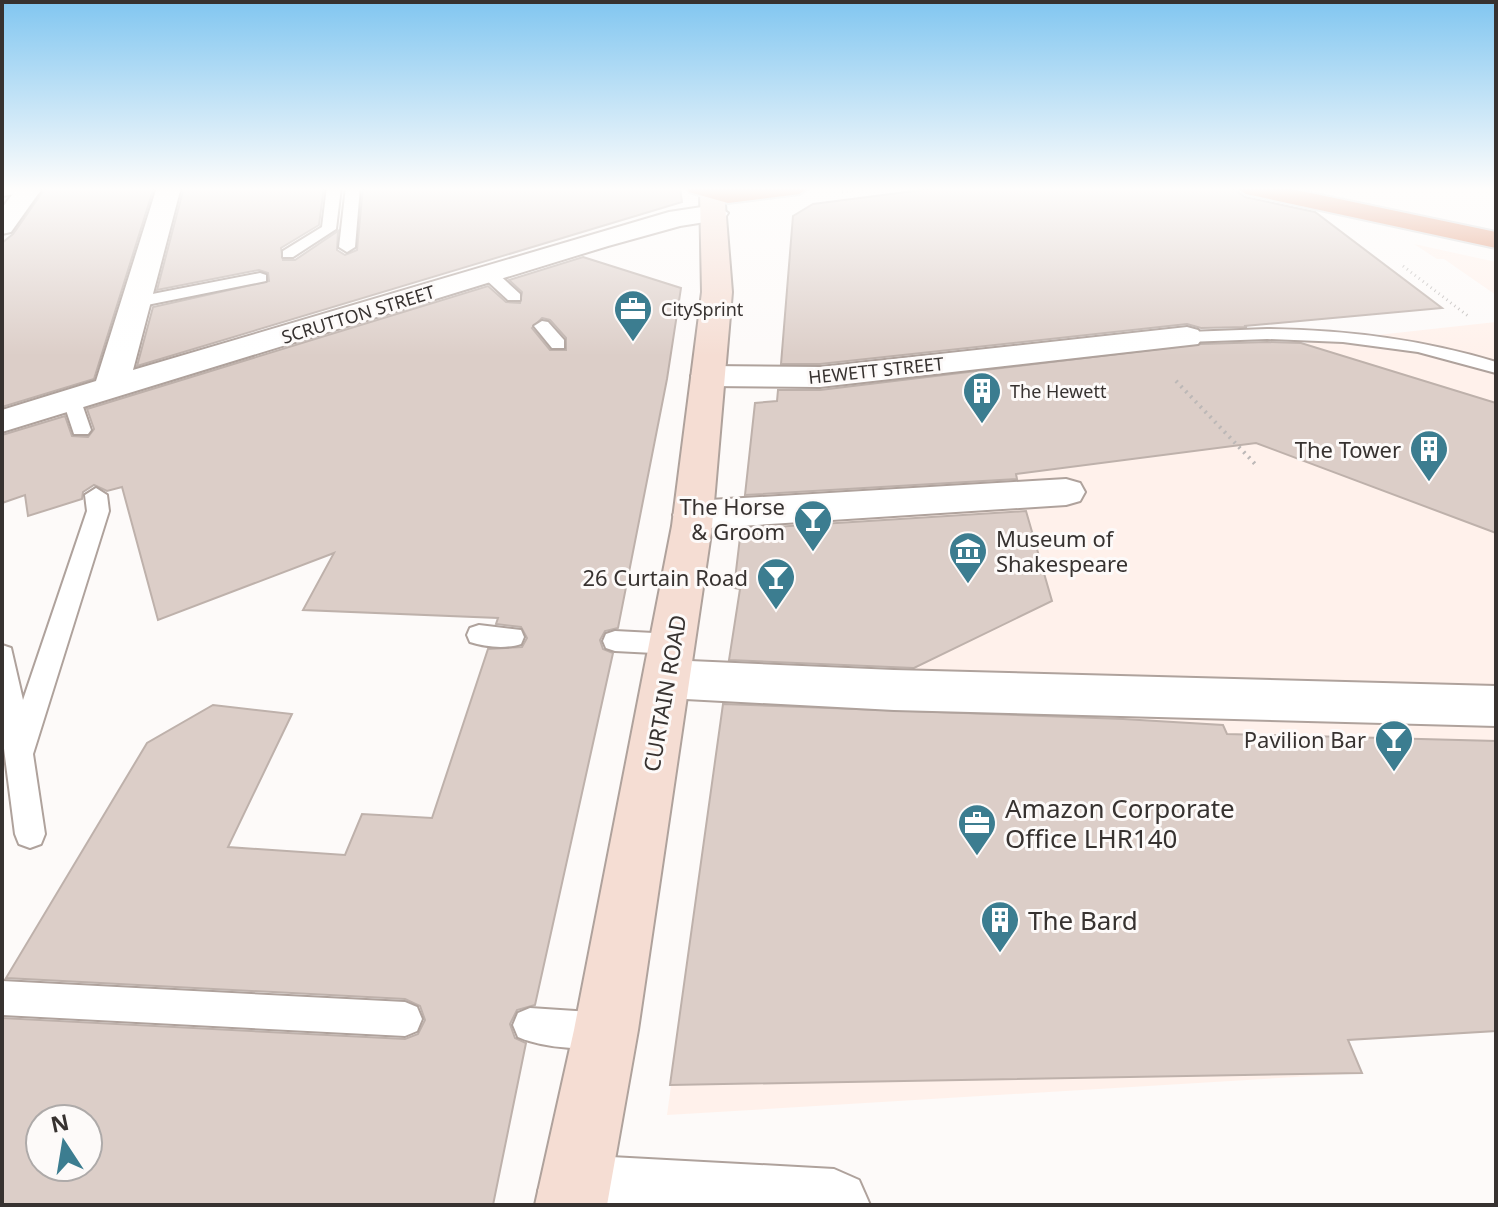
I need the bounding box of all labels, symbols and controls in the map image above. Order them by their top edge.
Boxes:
street label: SCRUTTON STREET [278,279,438,349]
office icon: CitySprint [612,288,654,343]
place label: CitySprint [661,297,744,321]
street label: HEWETT STREET [807,351,945,389]
building icon: The Hewett [961,370,1003,425]
place label: The Hewett [1010,379,1107,403]
building icon: The Tower [1408,428,1450,483]
place label: The Tower [1295,434,1401,464]
place label: The Horse & Groom [679,491,785,546]
bar icon: The Horse & Groom [792,498,834,553]
place label: Museum of Shakespeare [996,523,1128,578]
museum icon: Museum of Shakespeare [947,530,989,585]
bar icon: 26 Curtain Road [755,556,797,611]
place label: 26 Curtain Road [582,562,748,592]
street label: CURTAIN ROAD [635,612,693,774]
bar icon: Pavilion Bar [1373,718,1415,773]
place label: Pavilion Bar [1244,724,1366,754]
place label: Amazon Corporate Office LHR140 [1005,790,1235,856]
office icon: Amazon Corporate Office LHR140 [956,802,998,857]
building icon: The Bard [979,899,1021,954]
place label: The Bard [1028,902,1138,938]
north arrow [24,1103,104,1183]
text: N [48,1106,72,1139]

